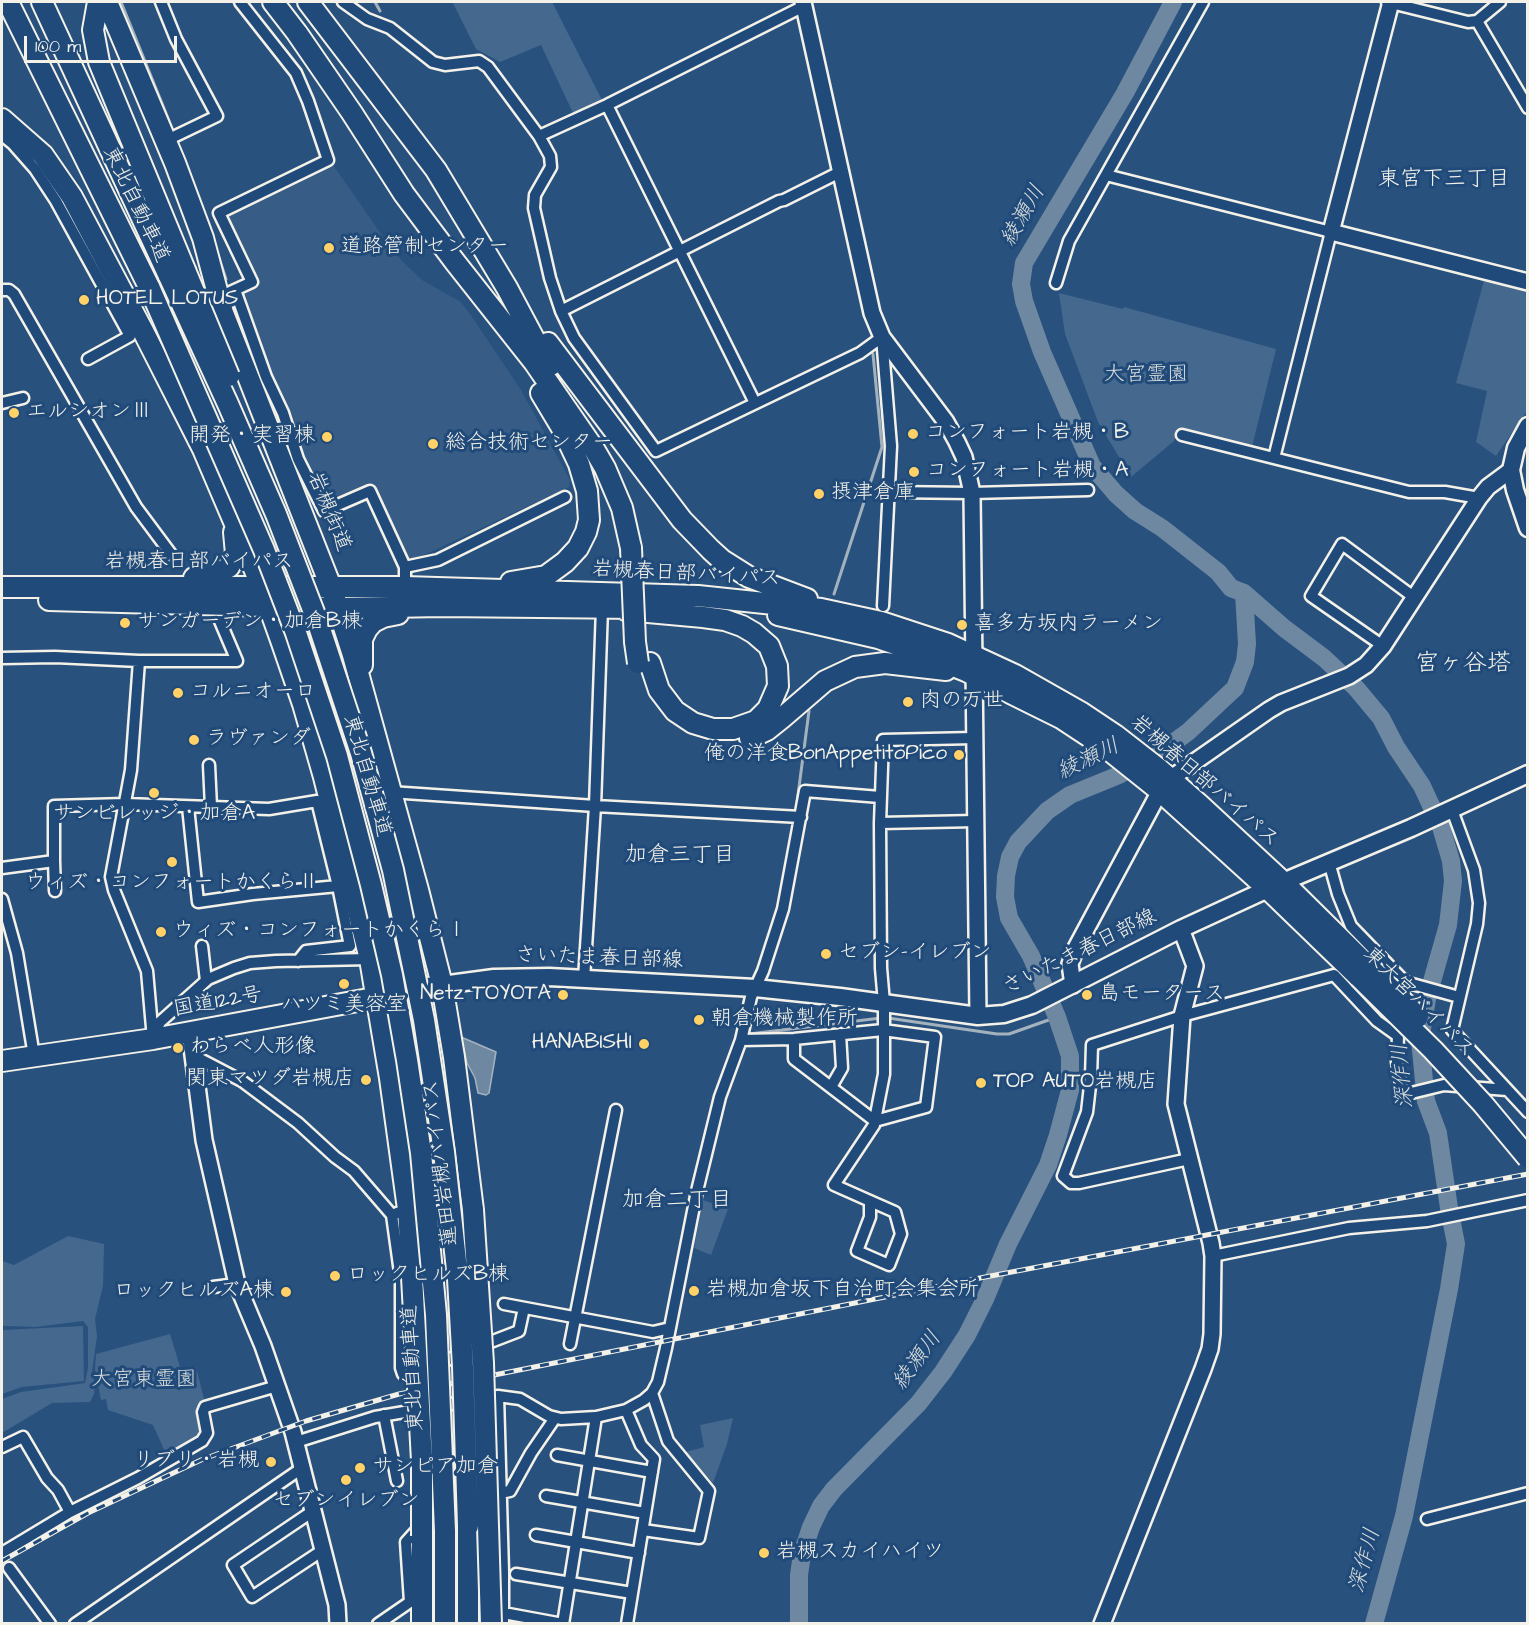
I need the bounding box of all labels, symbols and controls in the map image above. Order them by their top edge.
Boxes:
scale bar [27,24,180,62]
text: 100 m [35,34,81,59]
street label: 東北自動車道 [96,143,174,267]
district label: 東宮下三丁目 [1378,167,1510,193]
water label: 綾瀬川 [996,181,1052,251]
place label: 道路管制センター [341,235,509,261]
marker: 道路管制センター [322,241,336,255]
place label: HOTEL LOTUS [96,287,238,313]
marker: HOTEL LOTUS [77,293,91,307]
park label: 大宮霊園 [1104,363,1188,389]
place label: エルシオンⅢ [26,400,152,426]
marker: エルシオンⅢ [7,406,21,420]
place label: コンフォート岩槻・B [925,421,1129,447]
place label: 開発・実習棟 [189,424,315,450]
marker: コンフォート岩槻・B [906,427,920,441]
marker: 開発・実習棟 [320,430,334,444]
place label: 総合技術センター [445,431,613,457]
marker: 総合技術センター [426,437,440,451]
place label: コンフォート岩槻・A [926,459,1128,485]
marker: コンフォート岩槻・A [907,465,921,479]
street label: 岩槻街道 [301,468,355,556]
place label: 摂津倉庫 [831,481,915,507]
marker: 摂津倉庫 [812,487,826,501]
street label: 岩槻春日部バイパス [105,550,293,576]
street label: 岩槻春日部バイパス [591,557,781,593]
place label: サンガーデン・加倉B棟 [137,610,362,636]
place label: 喜多方坂内ラーメン [974,612,1163,638]
marker: サンガーデン・加倉B棟 [118,616,132,630]
marker: 喜多方坂内ラーメン [955,618,969,632]
district label: 宮ヶ谷塔 [1415,651,1511,679]
place label: コルニオーロ [190,680,316,706]
marker: コルニオーロ [171,686,185,700]
place label: 肉の万世 [920,689,1004,715]
marker: 肉の万世 [901,695,915,709]
street label: 岩槻春日部バイパス [1124,710,1284,854]
street label: 東北自動車道 [337,712,395,840]
place label: ラヴァンダ [206,727,311,753]
marker: ラヴァンダ [187,733,201,747]
water label: 綾瀬川 [1054,734,1124,786]
place label: 俺の洋食BonAppetitoPico [704,742,947,768]
marker: 俺の洋食BonAppetitoPico [952,748,966,762]
marker: サンビレッジ・加倉A [147,786,161,800]
place label: サンビレッジ・加倉A [53,802,255,828]
district label: 加倉三丁目 [625,843,735,869]
marker: ウィズ・コンフォートかくらⅡ [165,855,179,869]
place label: ウィズ・コンフォートかくらⅡ [25,871,319,897]
street label: さいたま春日部線 [999,905,1161,1001]
place label: ウィズ・コンフォートかくらⅠ [173,919,467,945]
marker: ウィズ・コンフォートかくらⅠ [154,925,168,939]
place label: セブン-イレブン [838,941,992,967]
street label: 東大宮バイパス [1357,942,1479,1064]
street label: さいたま春日部線 [515,943,683,975]
marker: セブン-イレブン [819,947,833,961]
marker: ハツミ美容室 [337,977,351,991]
place label: Netz TOYOTA [420,982,551,1008]
place label: 島モータース [1099,982,1225,1008]
street label: 国道122号 [172,983,264,1023]
marker: Netz TOYOTA [556,988,570,1002]
marker: 島モータース [1080,988,1094,1002]
place label: ハツミ美容室 [281,993,407,1019]
place label: 朝倉機械製作所 [711,1007,858,1033]
marker: 朝倉機械製作所 [692,1013,706,1027]
place label: HANABISHI [532,1031,632,1057]
place label: わらべ人形像 [190,1035,316,1061]
marker: HANABISHI [637,1037,651,1051]
marker: わらべ人形像 [171,1041,185,1055]
water label: 深作川 [1387,1042,1421,1110]
place label: 関東マツダ岩槻店 [186,1067,354,1093]
place label: TOP AUTO岩槻店 [993,1070,1157,1096]
marker: 関東マツダ岩槻店 [359,1073,373,1087]
marker: TOP AUTO岩槻店 [974,1076,988,1090]
street label: 蓮田岩槻バイパス [419,1078,465,1248]
district label: 加倉二丁目 [622,1188,732,1214]
place label: ロックヒルズB棟 [347,1263,509,1289]
marker: ロックヒルズB棟 [328,1269,342,1283]
place label: 岩槻加倉坂下自治町会集会所 [706,1278,979,1304]
place label: ロックヒルズA棟 [114,1279,274,1305]
marker: 岩槻加倉坂下自治町会集会所 [687,1284,701,1298]
marker: ロックヒルズA棟 [279,1285,293,1299]
street label: 東北自動車道 [398,1304,430,1432]
water label: 綾瀬川 [888,1327,948,1395]
park label: 大宮東霊園 [92,1368,196,1394]
place label: リブリ・岩槻 [133,1449,259,1475]
marker: リブリ・岩槻 [264,1455,278,1469]
place label: サンピア加倉 [372,1455,498,1481]
marker: サンピア加倉 [353,1461,367,1475]
marker: セブンイレブン [339,1473,353,1487]
place label: セブンイレブン [273,1489,419,1515]
water label: 深作川 [1345,1526,1387,1596]
place label: 岩槻スカイハイツ [776,1540,944,1566]
marker: 岩槻スカイハイツ [757,1546,771,1560]

